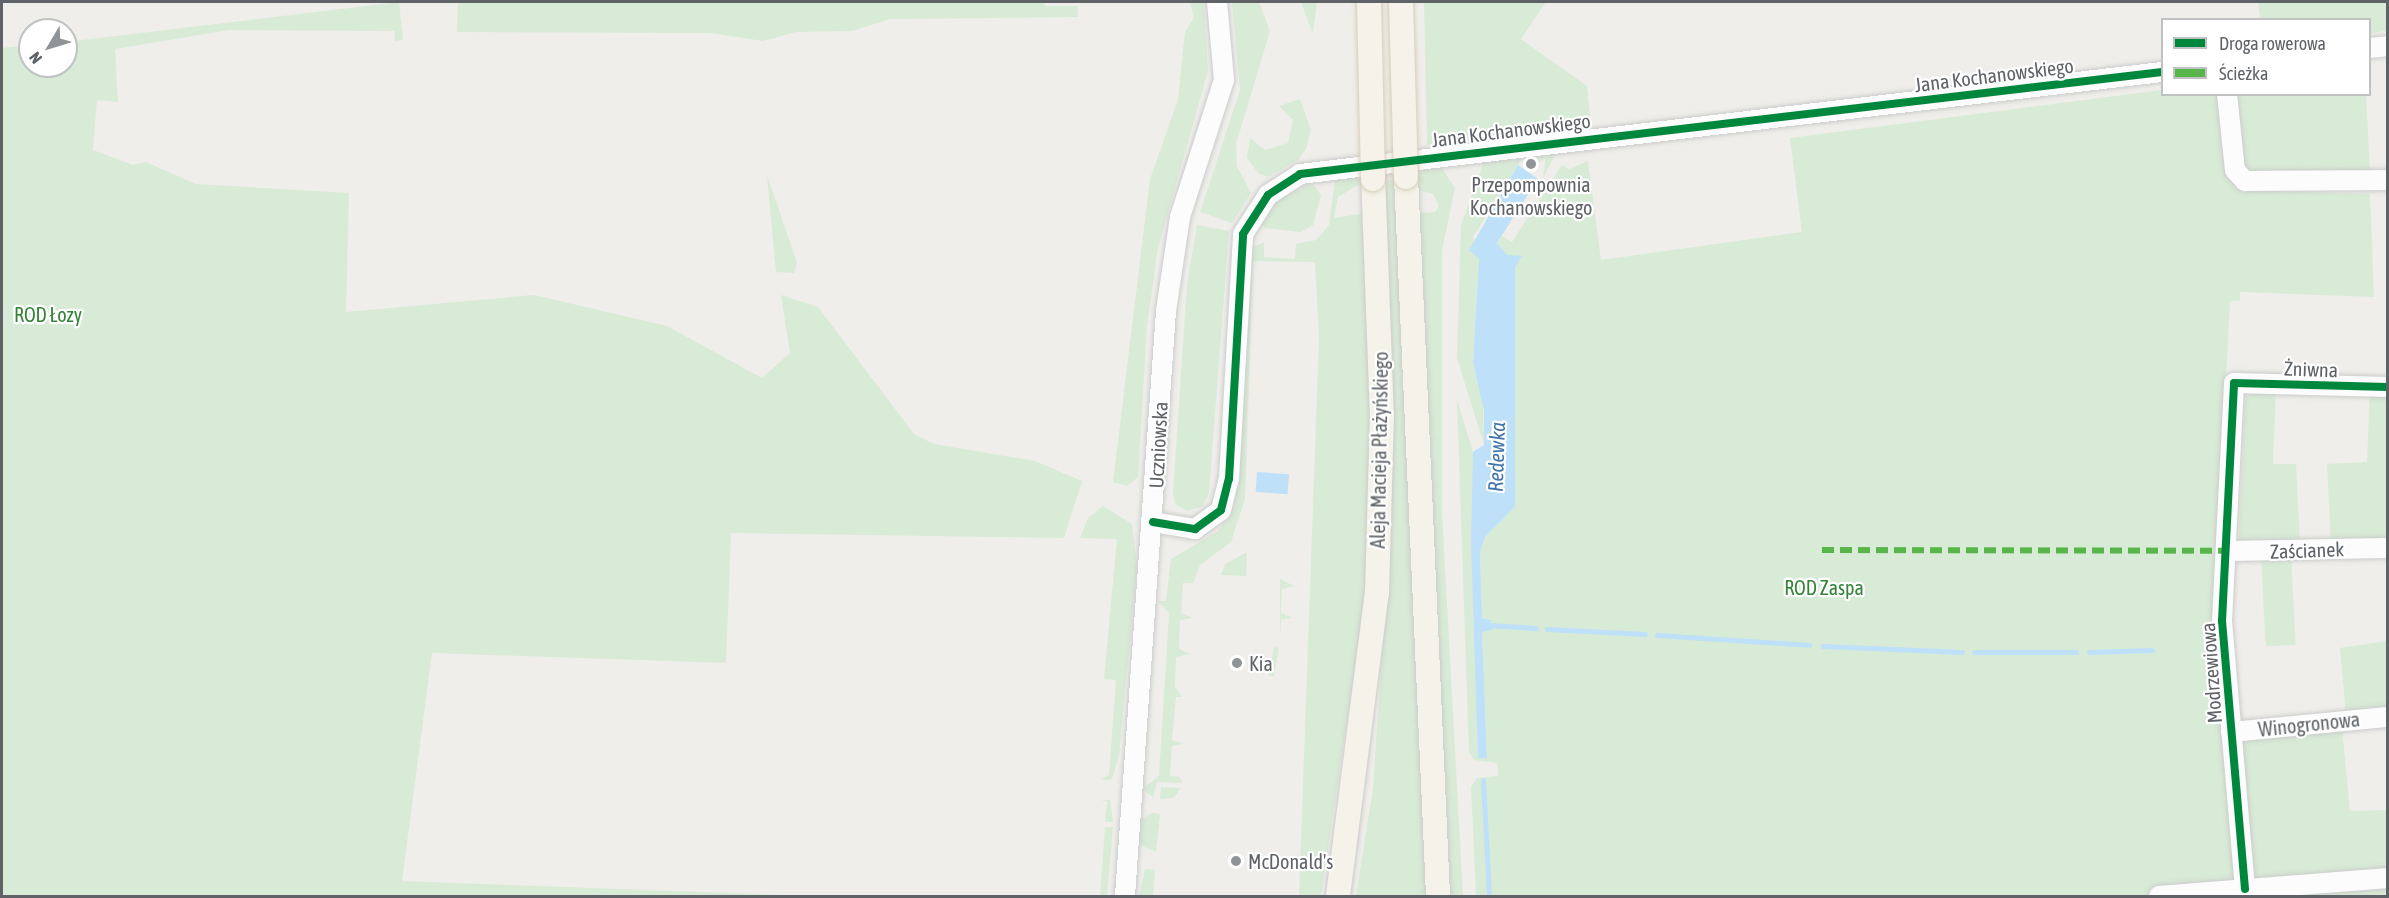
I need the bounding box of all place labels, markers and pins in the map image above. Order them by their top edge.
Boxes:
marker: Przepompownia Kochanowskiego [1524,157,1538,171]
place label: Przepompownia Kochanowskiego [1470,173,1592,220]
place label: Kia [1249,651,1273,675]
marker: Kia [1230,656,1244,670]
place label: McDonald's [1248,849,1333,873]
marker: McDonald's [1229,854,1243,868]

